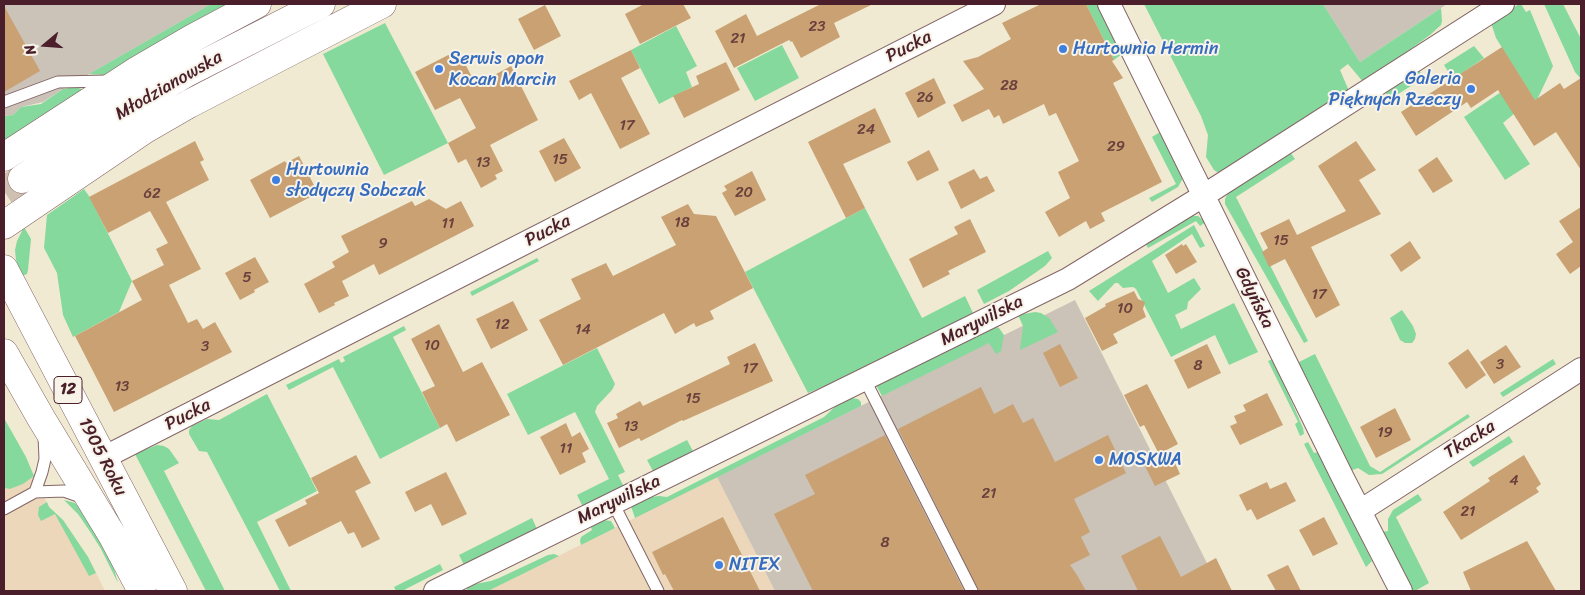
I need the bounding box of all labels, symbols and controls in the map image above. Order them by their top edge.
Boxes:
house number: 23 [809,18,825,36]
north arrow [20,20,70,70]
street label: Pucka [883,26,935,68]
house number: 21 [730,30,746,48]
place label: Hurtownia Hermin [1073,38,1219,60]
text: N [17,41,44,58]
marker: Hurtownia Hermin [1057,43,1069,55]
street label: Młodzianowska [112,47,226,125]
place label: Serwis opon Kocan Marcin [449,48,556,90]
marker: Serwis opon Kocan Marcin [433,63,445,75]
place label: Galeria Pięknych Rzeczy [1329,68,1461,110]
house number: 28 [1000,77,1018,95]
marker: Galeria Pięknych Rzeczy [1465,83,1477,95]
house number: 26 [916,89,934,107]
house number: 17 [620,117,634,135]
house number: 24 [857,121,875,139]
house number: 29 [1107,138,1125,156]
house number: 15 [552,151,568,169]
house number: 13 [476,154,490,172]
place label: Hurtownia słodyczy Sobczak [286,159,426,202]
marker: Hurtownia słodyczy Sobczak [270,174,282,186]
house number: 20 [735,184,753,202]
house number: 62 [143,185,161,203]
street label: Pucka [522,210,574,252]
house number: 18 [674,214,690,232]
house number: 11 [442,215,454,233]
house number: 15 [1273,232,1289,250]
house number: 9 [378,235,388,253]
street label: Gdyńska [1230,264,1278,332]
house number: 5 [242,269,252,287]
house number: 17 [1312,286,1326,304]
street label: Marywilska [937,291,1027,351]
house number: 10 [1117,300,1133,318]
house number: 12 [494,316,510,334]
house number: 14 [575,321,591,339]
house number: 10 [424,337,440,355]
house number: 3 [201,338,209,356]
house number: 3 [1496,356,1504,374]
house number: 8 [1193,357,1203,375]
house number: 17 [743,360,757,378]
road number: 12 [54,376,82,404]
house number: 13 [115,378,129,396]
house number: 15 [685,390,701,408]
street label: Pucka [162,394,214,436]
street label: 1905 Roku [73,414,131,500]
street label: Tkacka [1440,416,1500,464]
house number: 13 [624,418,638,436]
house number: 19 [1377,424,1393,442]
house number: 11 [560,440,572,458]
place label: MOSKWA [1109,449,1182,471]
marker: MOSKWA [1093,454,1105,466]
street label: Marywilska [574,471,664,529]
house number: 4 [1509,472,1519,490]
house number: 21 [981,485,997,503]
house number: 21 [1460,503,1476,521]
house number: 8 [880,534,890,552]
place label: NITEX [729,554,780,576]
marker: NITEX [713,559,725,571]

